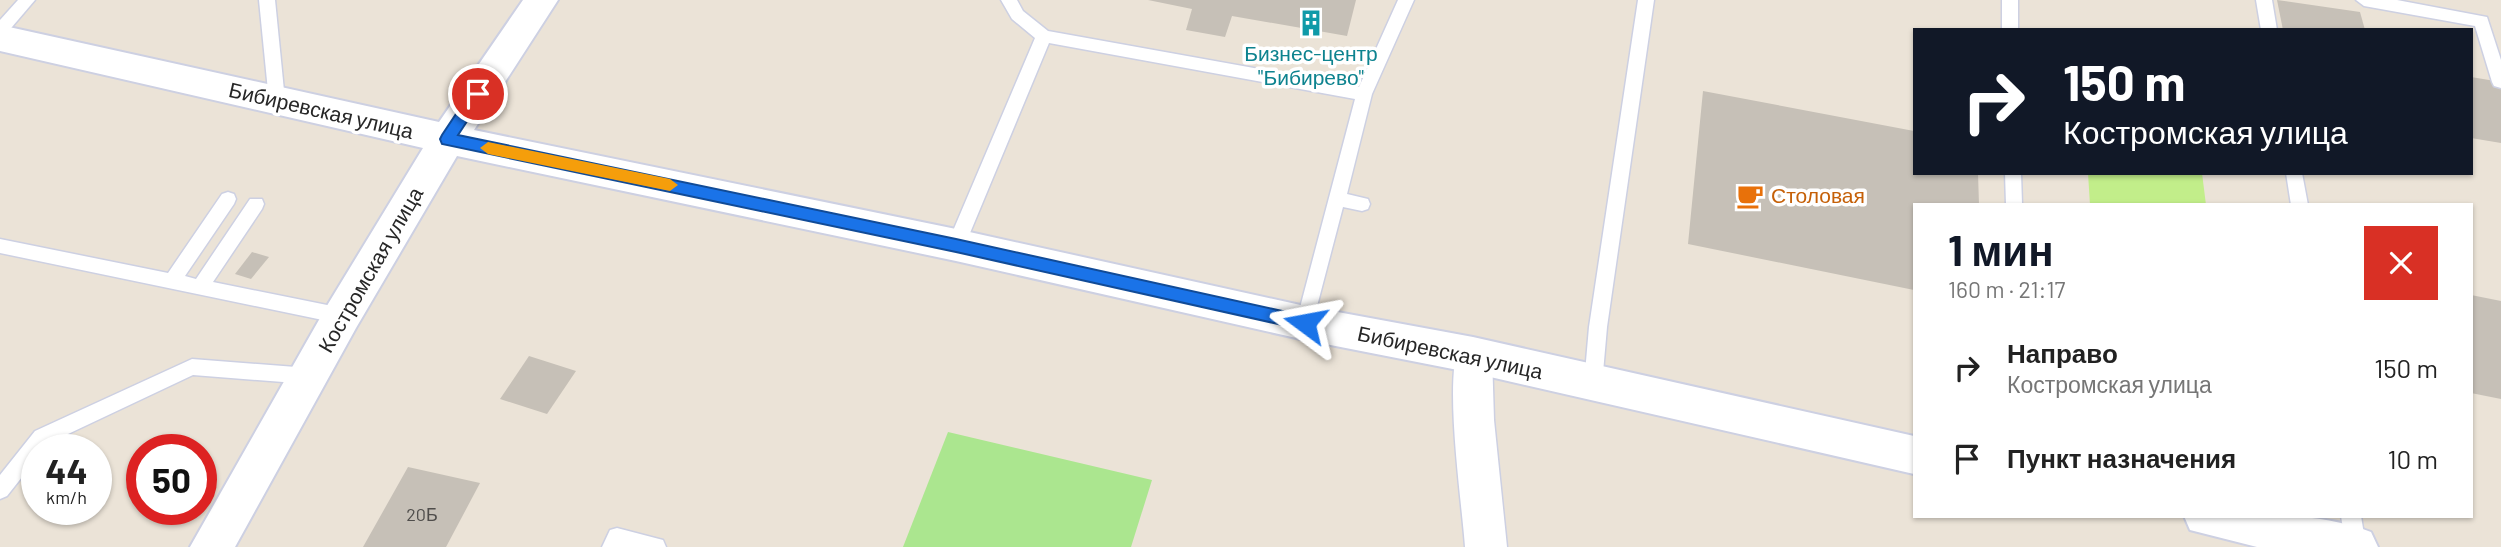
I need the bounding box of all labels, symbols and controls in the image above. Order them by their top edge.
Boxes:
building icon: Бизнес-центр "Бибирево" [1296,8,1326,38]
place label: Бизнес-центр "Бибирево" [1244,40,1378,89]
text: 150 m [2063,52,2185,111]
icon: right [1948,56,2039,147]
pin [448,64,508,124]
icon: arrive [459,75,497,113]
street label: Бибиревская улица [227,76,416,143]
text: Костромская улица [2063,112,2348,150]
cafe icon: Столовая [1735,181,1765,211]
street label: Костромская улица [312,182,427,356]
place label: Столовая [1771,182,1865,207]
text: 1 мин [1948,224,2054,274]
button: close [2364,226,2438,300]
text: 160 m · 21:17 [1948,275,2065,303]
position arrow [1268,286,1342,360]
street label: Бибиревская улица [1355,320,1545,383]
text: Направо [2007,337,2118,368]
icon: right [1948,349,1986,387]
text: 150 m [2374,352,2438,383]
text: Костромская улица [2007,370,2212,398]
speed limit sign: 50 [126,434,217,525]
icon: arrive [1948,440,1986,478]
text: Пункт назначения [2007,442,2236,473]
text: 10 m [2388,443,2438,474]
text: 44 [45,449,88,491]
text: km/h [46,486,87,508]
house number: 20Б [406,503,438,525]

